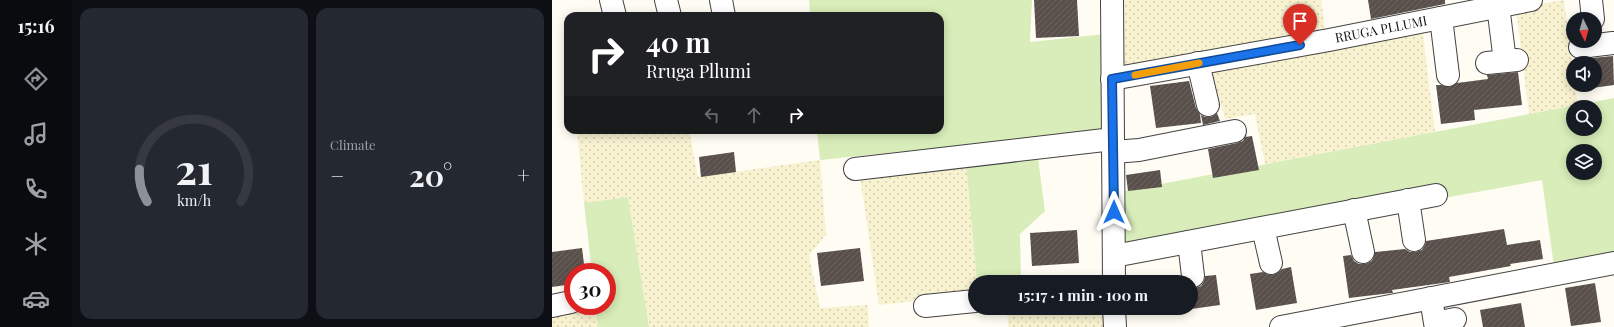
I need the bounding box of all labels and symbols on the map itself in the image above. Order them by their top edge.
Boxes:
pin [1283,4,1317,45]
street label: RRUGA PLLUMI [1333,11,1428,46]
north arrow [1566,12,1602,48]
position arrow [1093,191,1135,233]
speed limit sign: 30 [564,263,616,315]

